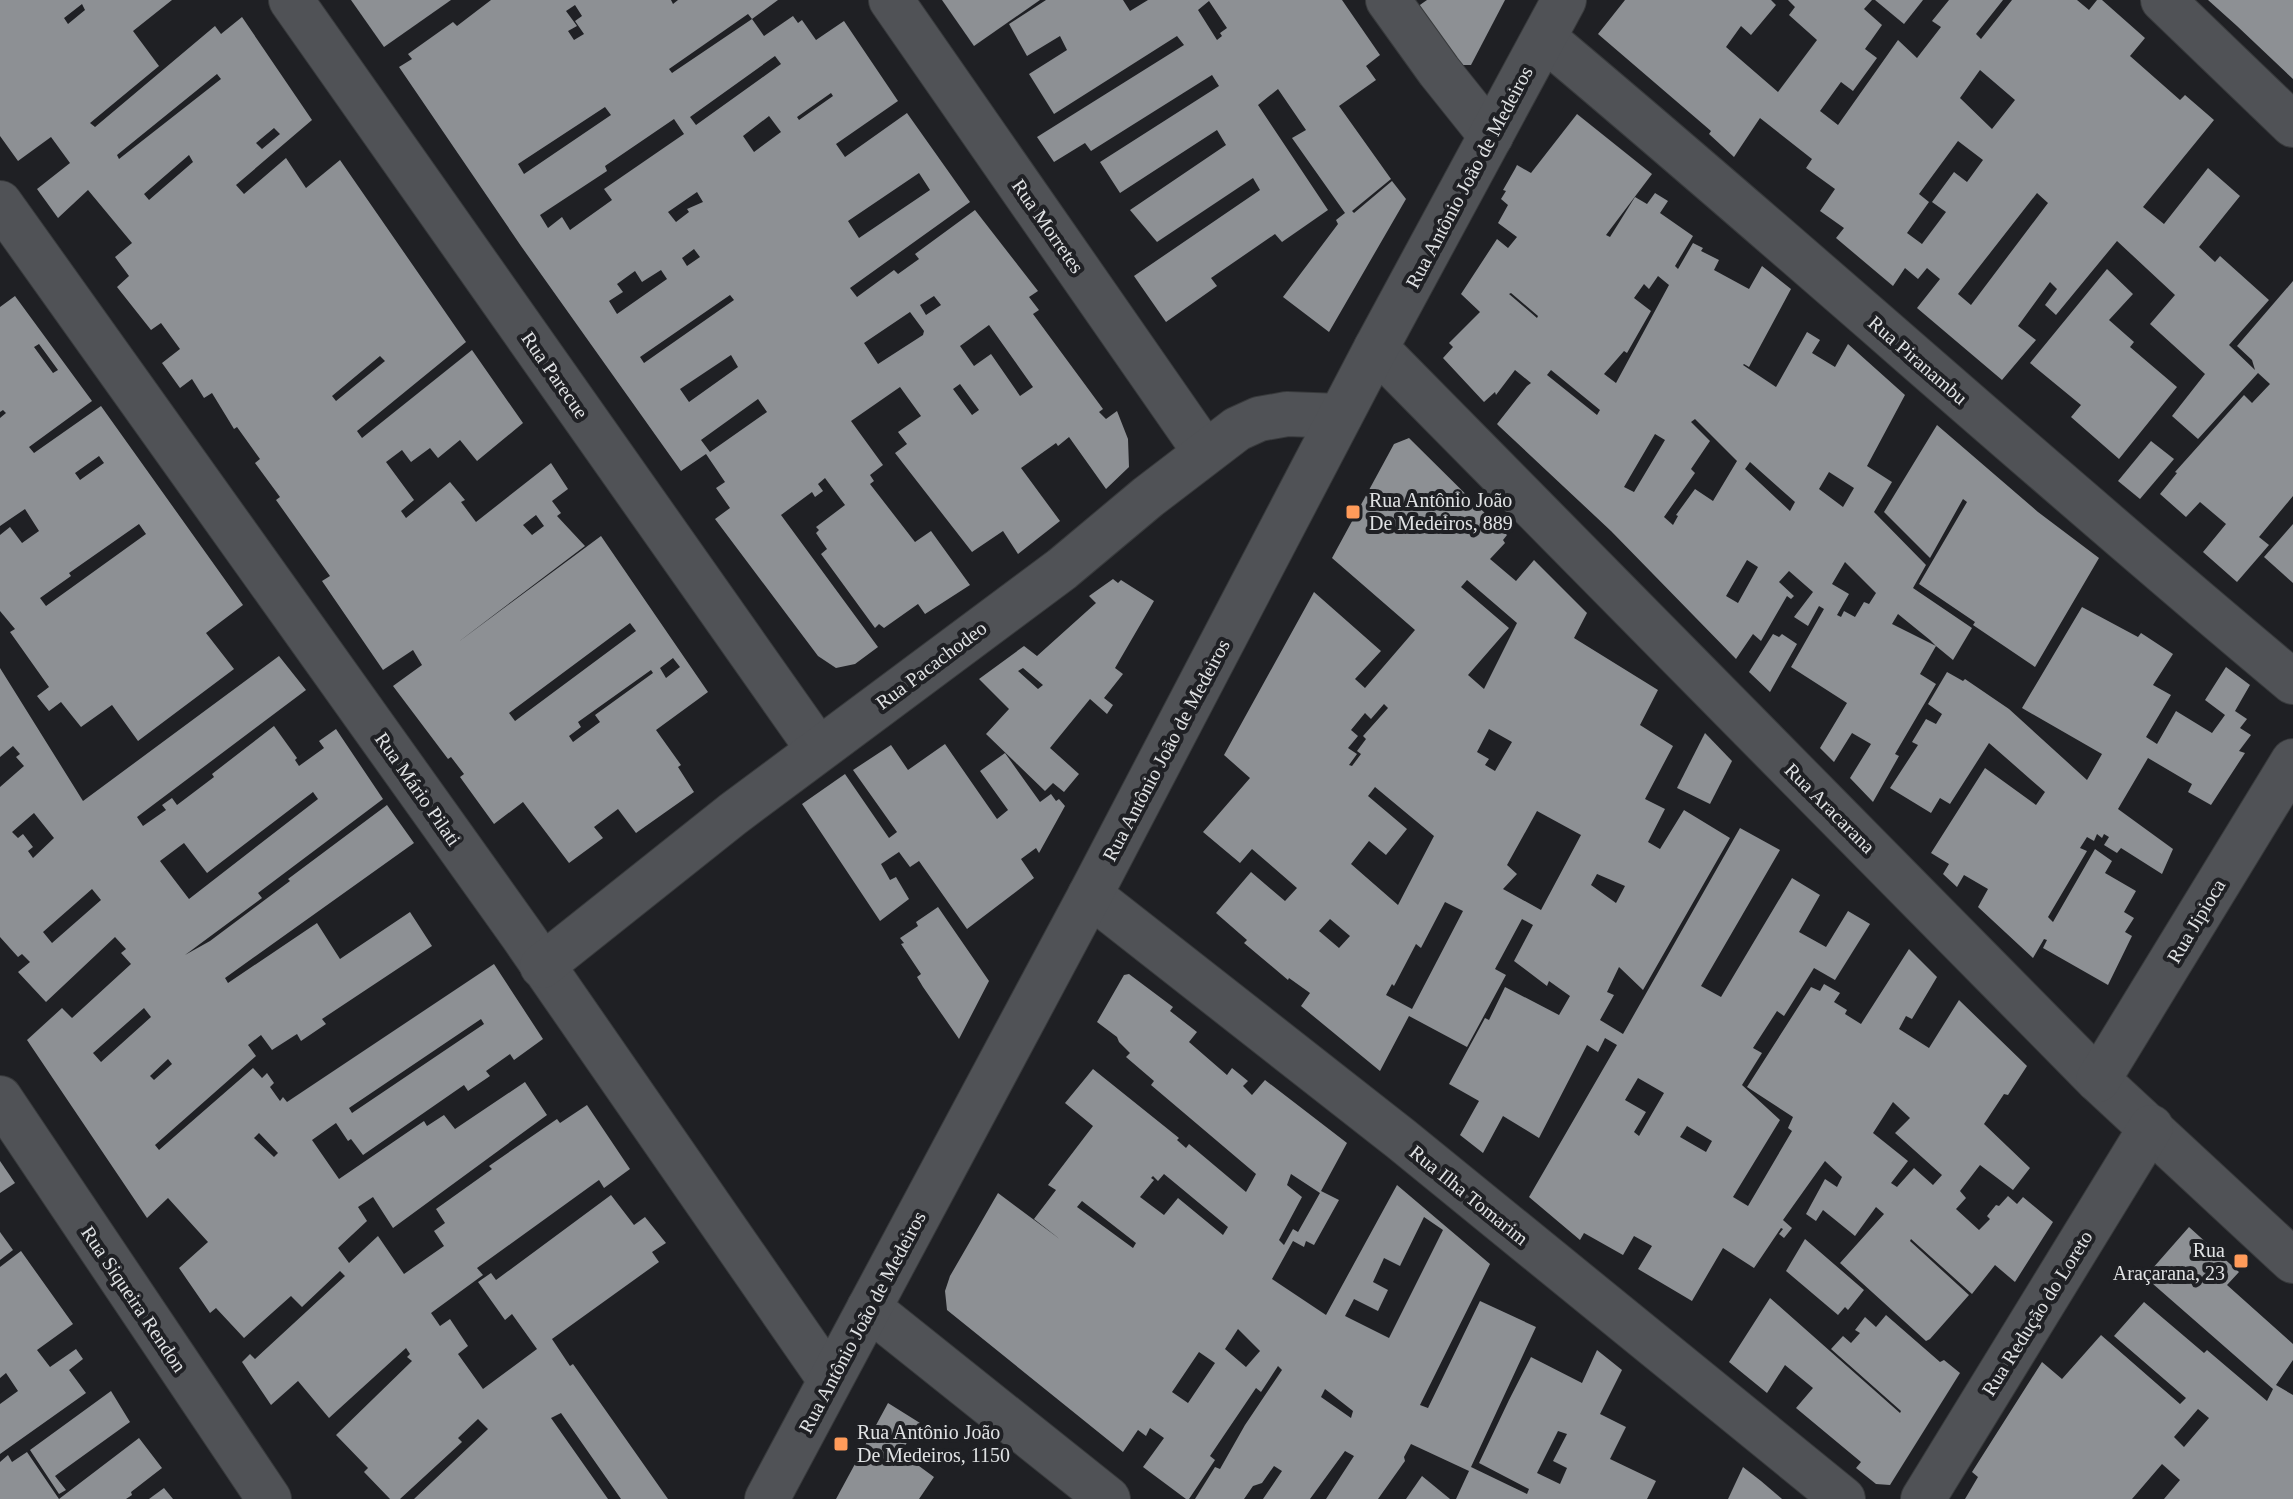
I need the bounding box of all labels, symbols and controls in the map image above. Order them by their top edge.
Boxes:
street label: Rua Antônio João de Medeiros [1401,62,1537,292]
street label: Rua Morretes [1008,175,1089,277]
street label: Rua Piranambu [1864,311,1972,409]
street label: Rua Parecue [517,328,593,423]
place label: Rua Antônio João De Medeiros, 889 [1369,489,1513,534]
marker: Rua Antônio João De Medeiros, 889 [1344,503,1362,521]
street label: Rua Pacachodeo [871,616,991,714]
street label: Rua Antônio João de Medeiros [1098,635,1234,865]
street label: Rua Mário Pilati [371,728,465,850]
street label: Rua Aracarana [1780,758,1880,858]
street label: Rua Jipioca [2162,875,2231,967]
street label: Rua Ilha Tomarim [1405,1141,1533,1250]
street label: Rua Antônio João de Medeiros [794,1207,930,1437]
street label: Rua Siqueira Rendon [76,1222,191,1377]
street label: Rua Redução do Loreto [1977,1226,2098,1400]
place label: Rua Araçarana, 23 [2113,1239,2225,1285]
marker: Rua Araçarana, 23 [2232,1252,2250,1270]
place label: Rua Antônio João De Medeiros, 1150 [857,1421,1010,1466]
marker: Rua Antônio João De Medeiros, 1150 [832,1435,850,1453]

